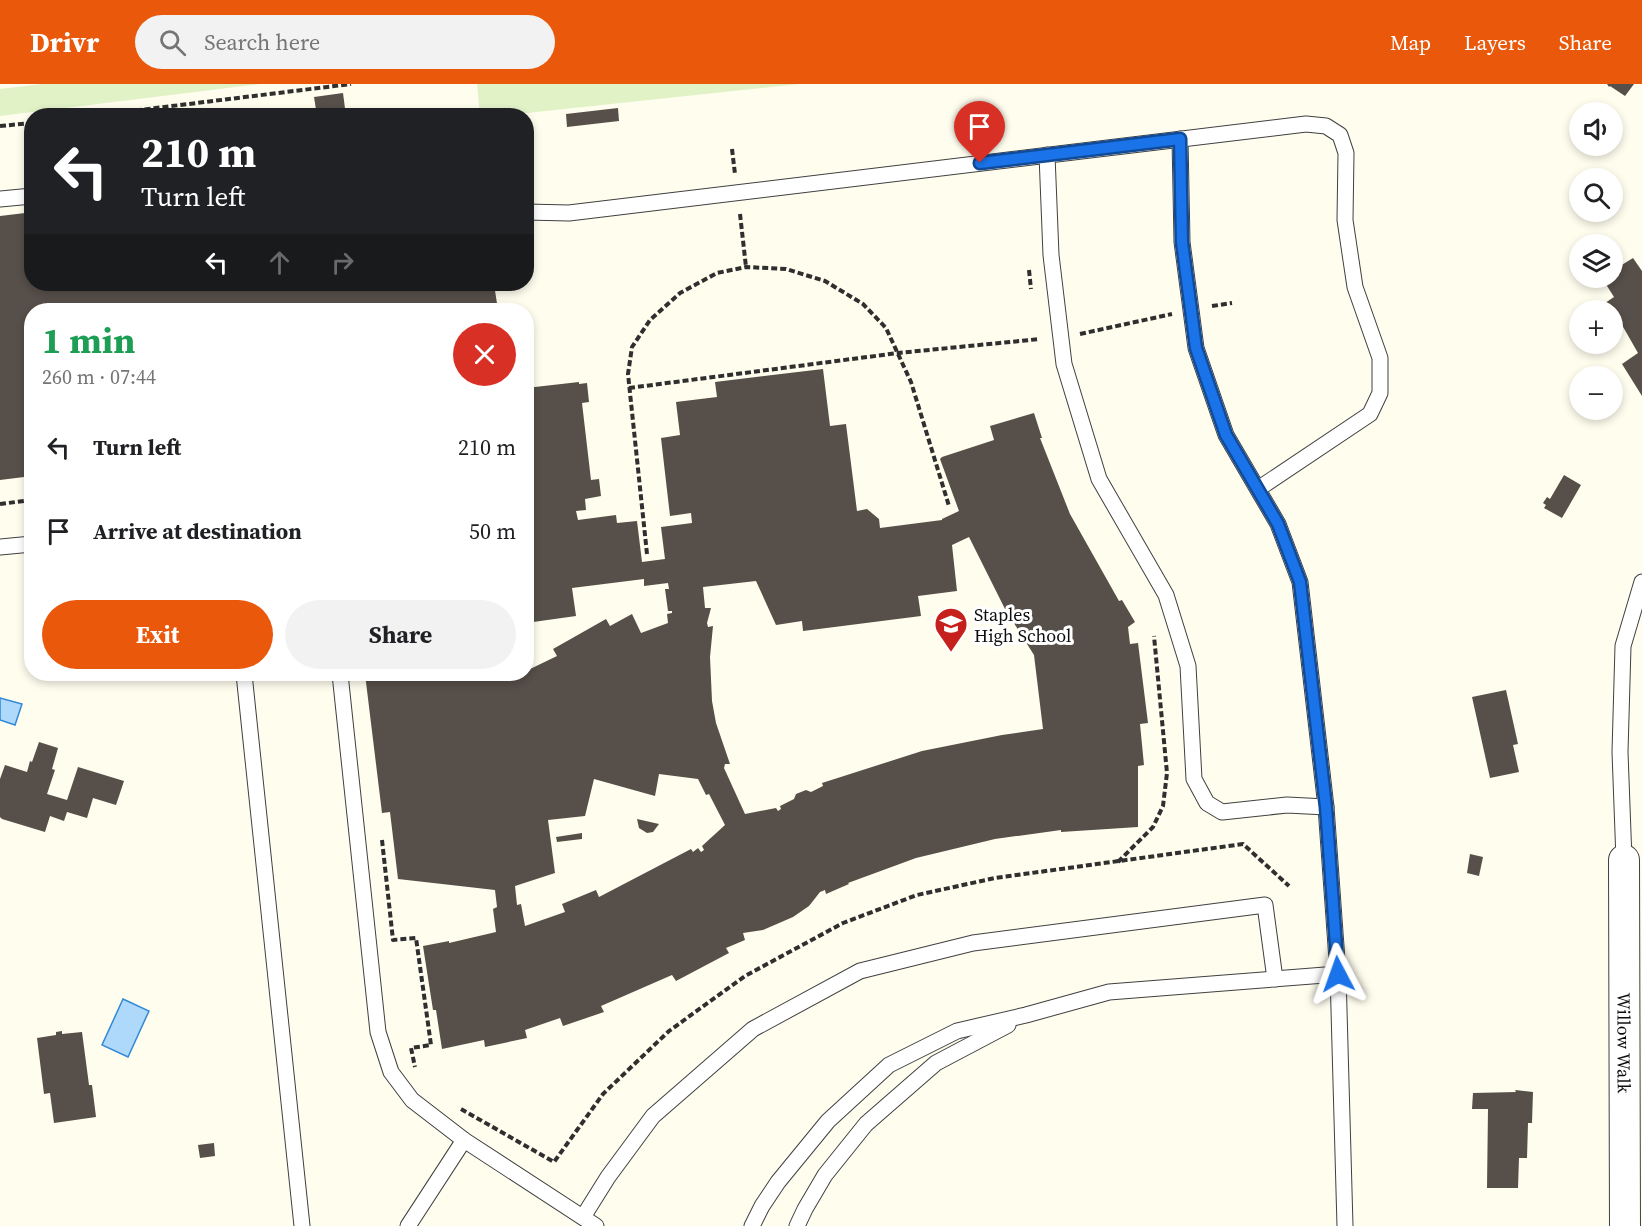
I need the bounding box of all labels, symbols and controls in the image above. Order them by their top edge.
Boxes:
search box [135,15,555,69]
text: Drivr [30,23,99,61]
icon: search [156,26,189,59]
text: Search here [204,27,320,57]
text: Map [1390,28,1431,57]
text: Layers [1464,28,1526,57]
text: Share [1559,28,1612,57]
pin [954,101,1005,163]
map controls [1569,102,1623,420]
button: sound [1569,102,1623,156]
icon: arrive [963,110,996,143]
text: 210 m [141,123,256,181]
icon: left [42,132,120,210]
button: search [1569,168,1623,222]
text: Turn left [141,178,245,215]
button: layers [1569,234,1623,288]
icon: left [200,246,233,279]
icon: ahead [263,246,296,279]
icon: right [326,246,359,279]
button: + [1569,300,1623,354]
text: 1 min [42,316,135,365]
button: close [453,323,516,386]
text: 260 m · 07:44 [42,363,156,391]
button: − [1569,366,1623,420]
icon: left [42,431,75,464]
text: Turn left [93,432,181,462]
text: 210 m [458,432,516,462]
icon: arrive [42,515,75,548]
text: Arrive at destination [93,516,302,546]
text: 50 m [469,516,516,546]
button: Exit [42,600,273,669]
button: Share [285,600,516,669]
place label: Staples High School [974,602,1071,648]
school or university icon: Staples High School [933,606,969,653]
position arrow [1306,942,1370,1006]
street label: Willow Walk [1612,993,1637,1094]

